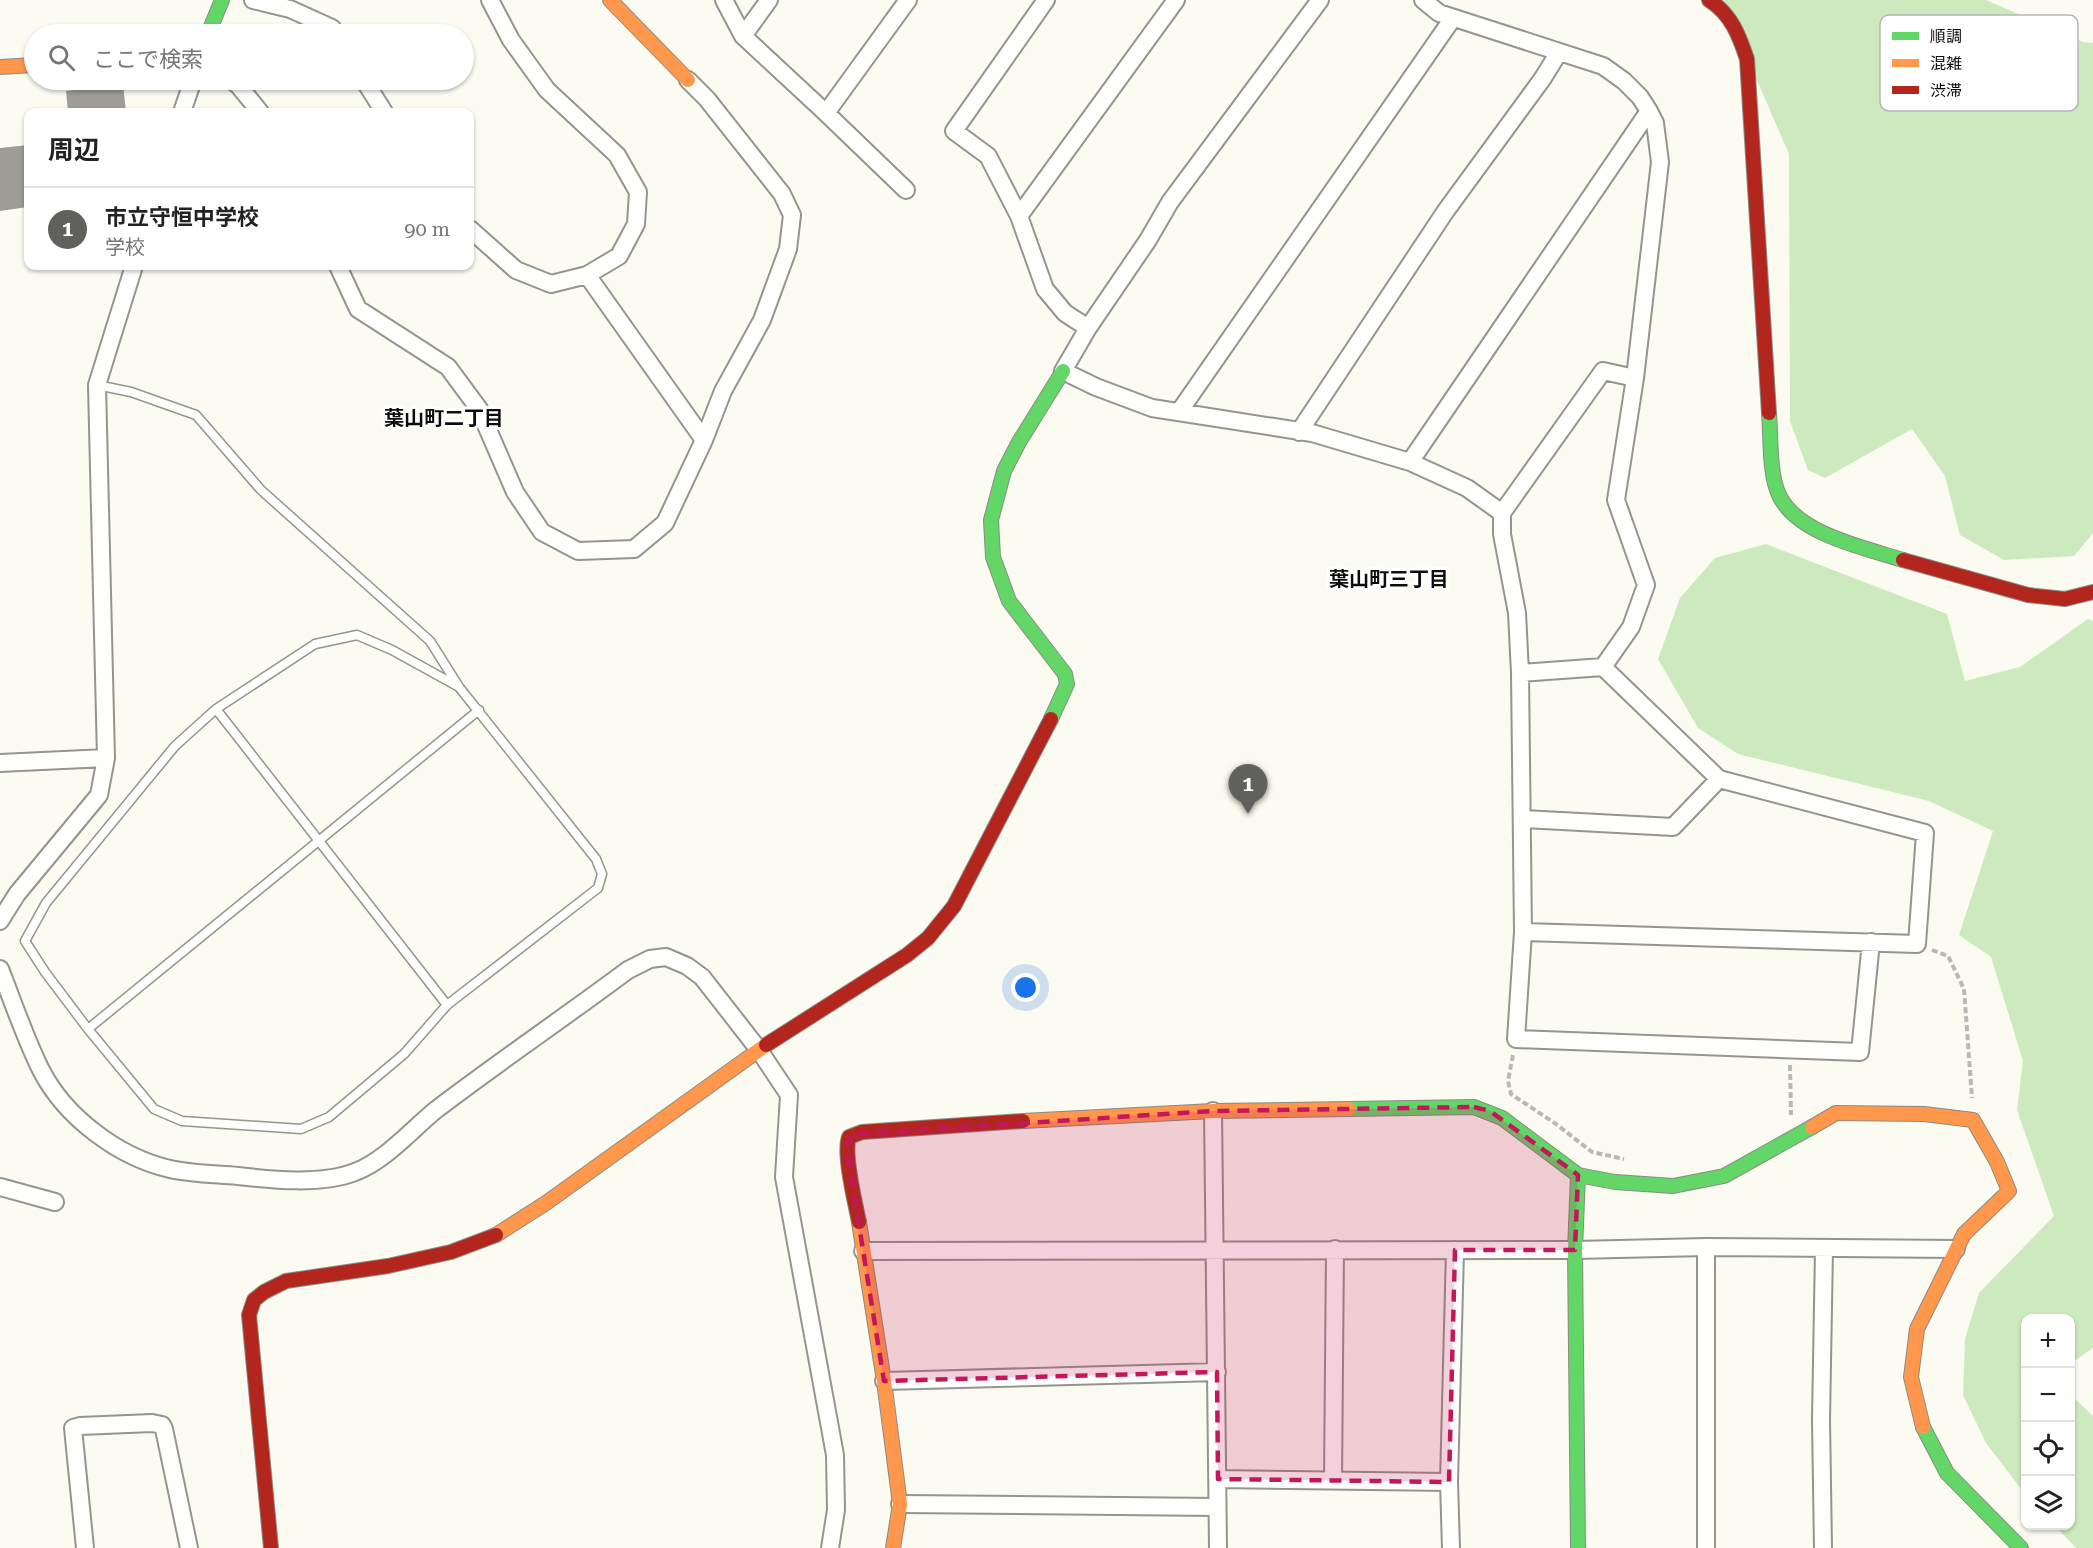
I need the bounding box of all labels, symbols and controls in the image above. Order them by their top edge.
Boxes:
legend [1880,15,2078,111]
search box [24,24,474,90]
text: 順調 [1930,27,1962,46]
icon: search [45,41,78,74]
text: ここで検索 [93,47,203,72]
text: 混雑 [1930,54,1962,73]
text: 渋滞 [1930,81,1962,100]
text: 周辺 [48,135,100,165]
text: 市立守恒中学校 [105,205,259,230]
text: 1 [62,217,73,241]
text: 90 m [404,217,450,241]
text: 学校 [105,235,145,259]
district label: 葉山町二丁目 [384,406,504,430]
district label: 葉山町三丁目 [1329,567,1449,591]
pin: 1 [1228,764,1268,814]
your location [1011,973,1040,1002]
map controls [2021,1314,2075,1530]
button: + [2021,1314,2075,1368]
button: − [2021,1368,2075,1422]
button: locate [2021,1422,2075,1476]
button: layers [2021,1476,2075,1530]

